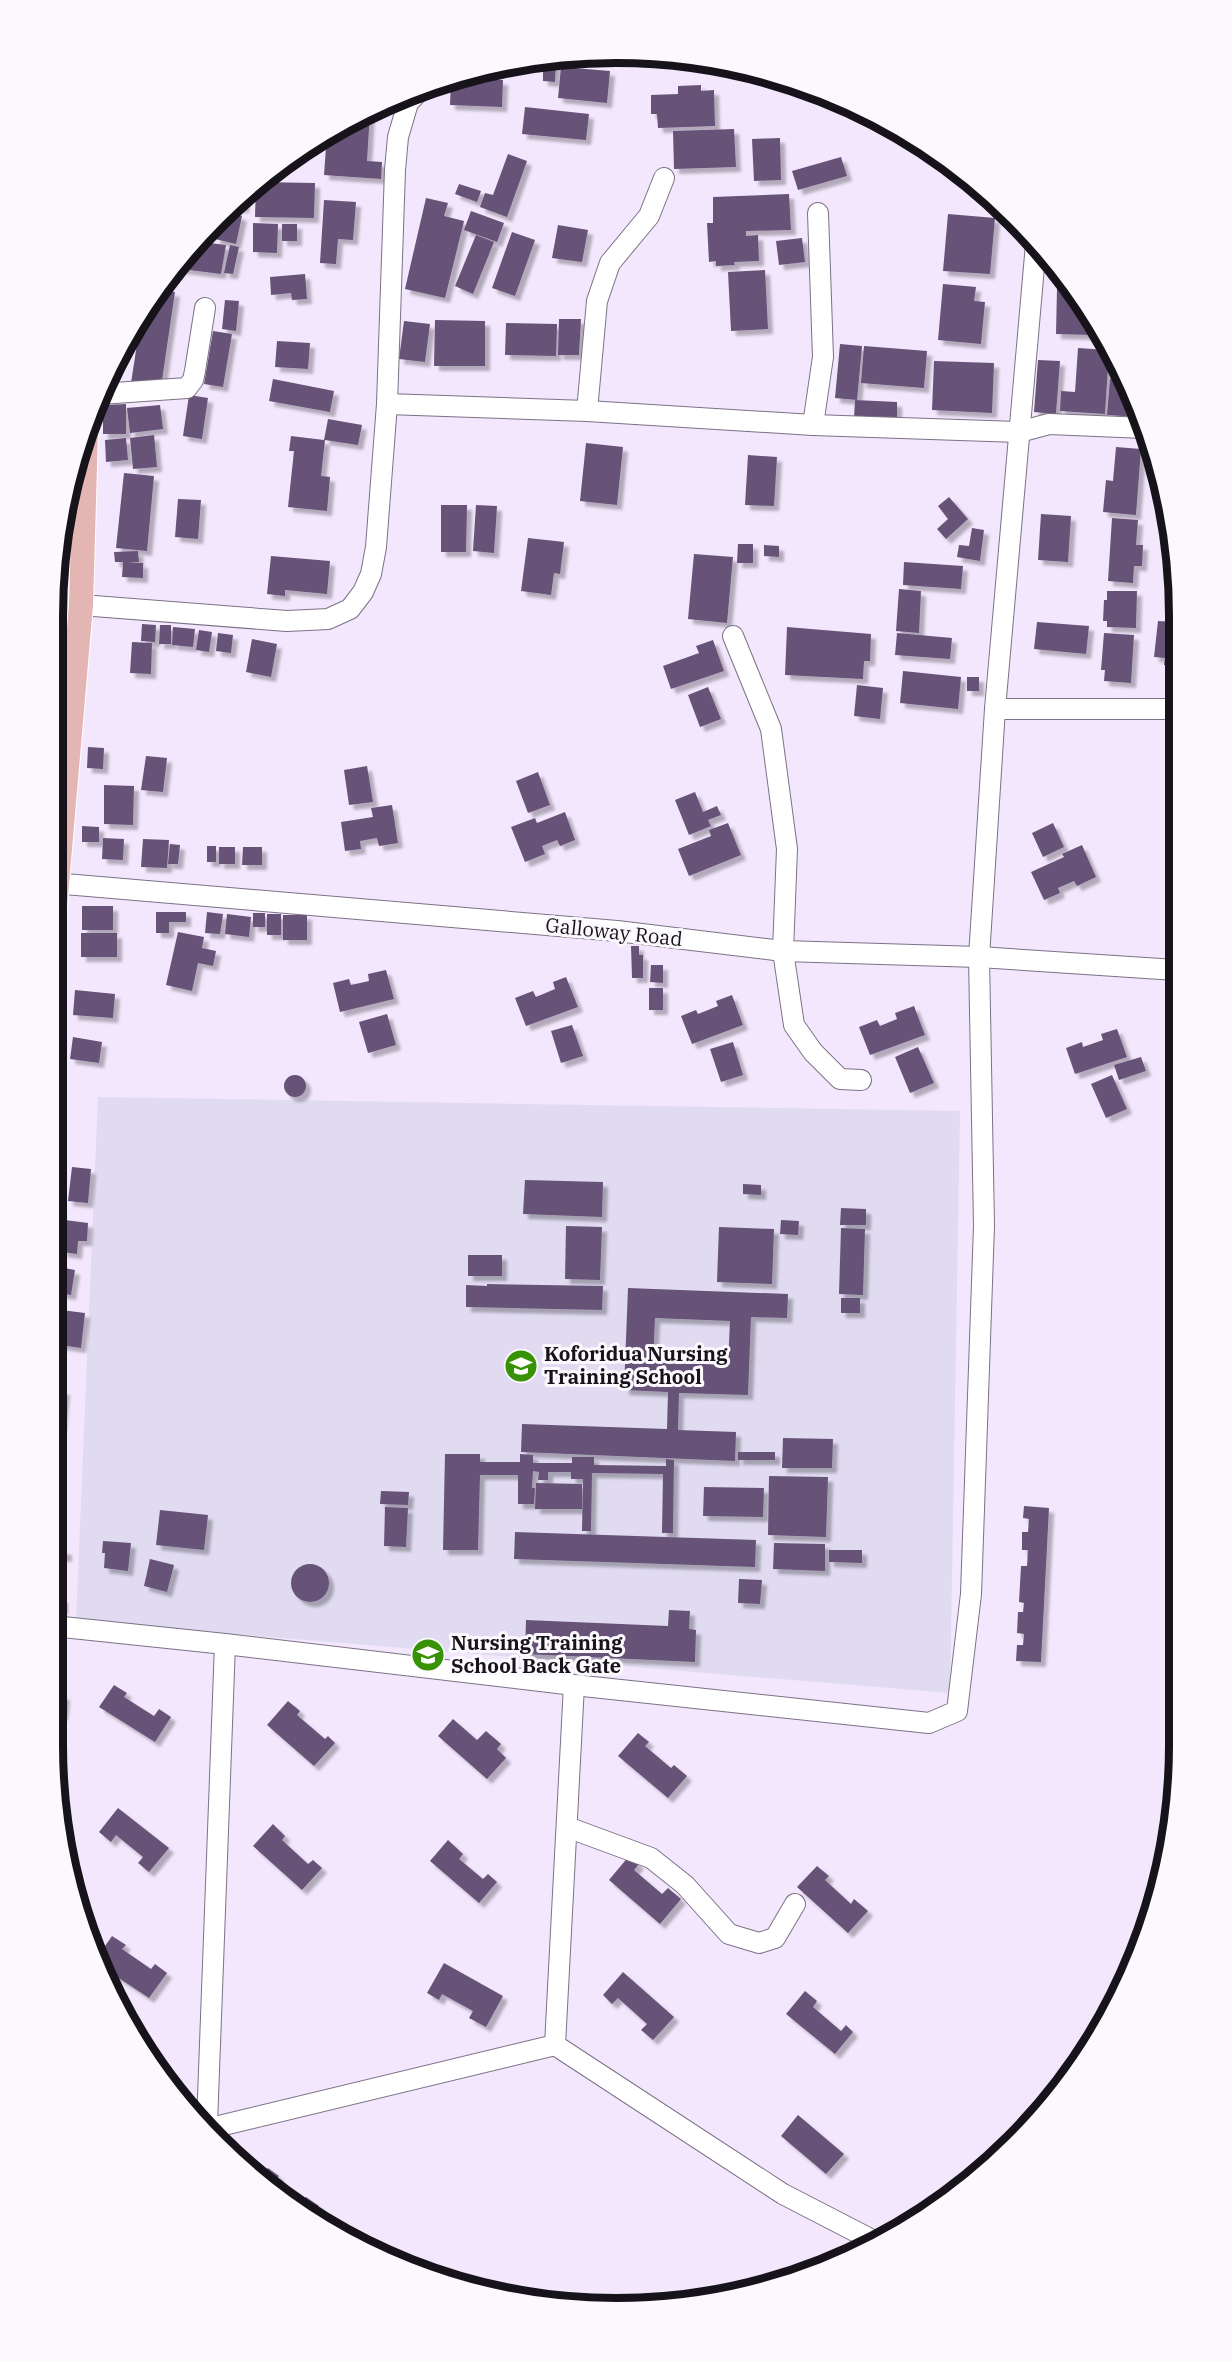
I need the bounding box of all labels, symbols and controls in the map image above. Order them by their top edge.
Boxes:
street label: Galloway Road [544,911,684,952]
place label: Koforidua Nursing Training School [544,1340,728,1390]
school or university icon: Koforidua Nursing Training School [503,1348,539,1384]
place label: Nursing Training School Back Gate [451,1629,623,1679]
school or university icon: Nursing Training School Back Gate [410,1637,446,1673]

